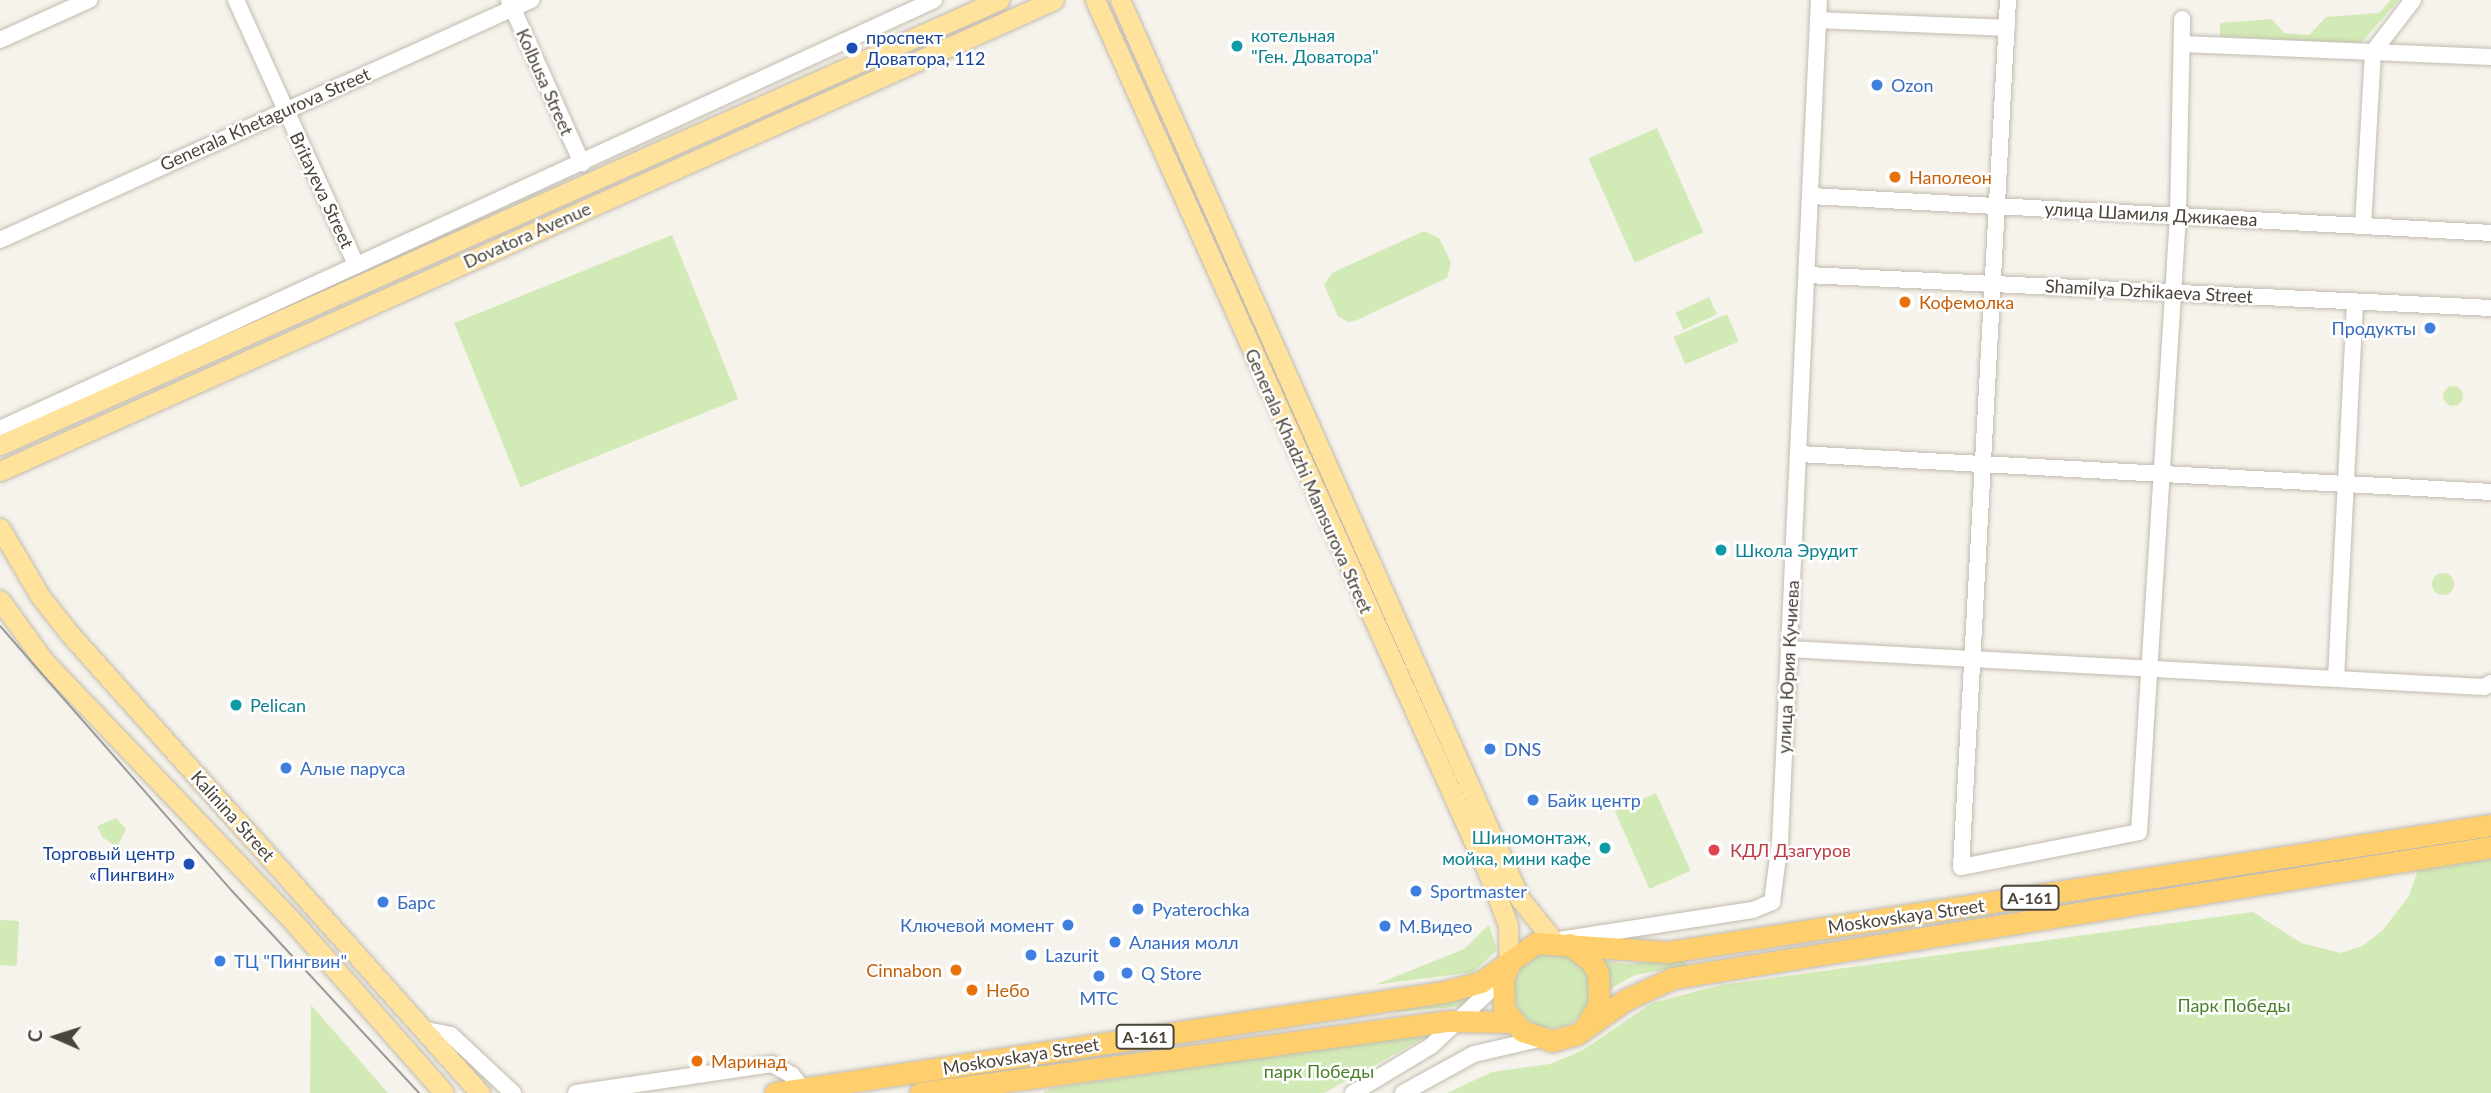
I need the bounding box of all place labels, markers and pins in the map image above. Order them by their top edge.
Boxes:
place label: котельная "Ген. Доватора" [1251,25,1379,68]
place label: проспект Доватора, 112 [866,27,985,70]
marker: котельная "Ген. Доватора" [1229,38,1245,54]
marker: проспект Доватора, 112 [844,40,860,56]
place label: Ozon [1891,74,1933,96]
marker: Ozon [1869,77,1885,93]
place label: Наполеон [1909,166,1992,188]
marker: Наполеон [1887,169,1903,185]
place label: Кофемолка [1919,291,2014,313]
marker: Кофемолка [1897,294,1913,310]
place label: Продукты [2332,317,2416,339]
marker: Продукты [2422,320,2438,336]
place label: Школа Эрудит [1735,539,1858,561]
marker: Школа Эрудит [1713,542,1729,558]
place label: Pelican [250,694,306,716]
marker: Pelican [228,697,244,713]
place label: DNS [1504,738,1541,760]
marker: DNS [1482,741,1498,757]
place label: Алые паруса [300,757,405,779]
marker: Алые паруса [278,760,294,776]
place label: Байк центр [1547,789,1641,811]
marker: Байк центр [1525,792,1541,808]
place label: Шиномонтаж, мойка, мини кафе [1442,827,1591,870]
place label: КДЛ Дзагуров [1730,839,1851,861]
marker: Шиномонтаж, мойка, мини кафе [1597,840,1613,856]
marker: КДЛ Дзагуров [1704,840,1724,860]
place label: Торговый центр «Пингвин» [43,843,175,886]
marker: Торговый центр «Пингвин» [181,856,197,872]
place label: Sportmaster [1430,880,1527,902]
marker: Sportmaster [1408,883,1424,899]
place label: Барс [397,891,436,913]
marker: Барс [375,894,391,910]
place label: Pyaterochka [1152,898,1250,920]
marker: Pyaterochka [1130,901,1146,917]
place label: Ключевой момент [900,914,1054,936]
place label: М.Видео [1399,915,1472,937]
marker: Ключевой момент [1060,917,1076,933]
marker: М.Видео [1377,918,1393,934]
place label: Алания молл [1129,931,1238,953]
marker: Алания молл [1107,934,1123,950]
place label: Lazurit [1045,944,1099,966]
marker: Lazurit [1023,947,1039,963]
place label: ТЦ "Пингвин" [234,950,347,972]
marker: ТЦ "Пингвин" [212,953,228,969]
place label: Cinnabon [866,959,942,981]
marker: Cinnabon [948,962,964,978]
place label: Q Store [1141,962,1202,984]
marker: Q Store [1119,965,1135,981]
marker: МТС [1091,968,1107,984]
place label: Небо [986,979,1030,1001]
marker: Небо [964,982,980,998]
place label: МТС [1080,987,1118,1009]
place label: Маринад [711,1050,787,1072]
marker: Маринад [689,1053,705,1069]

